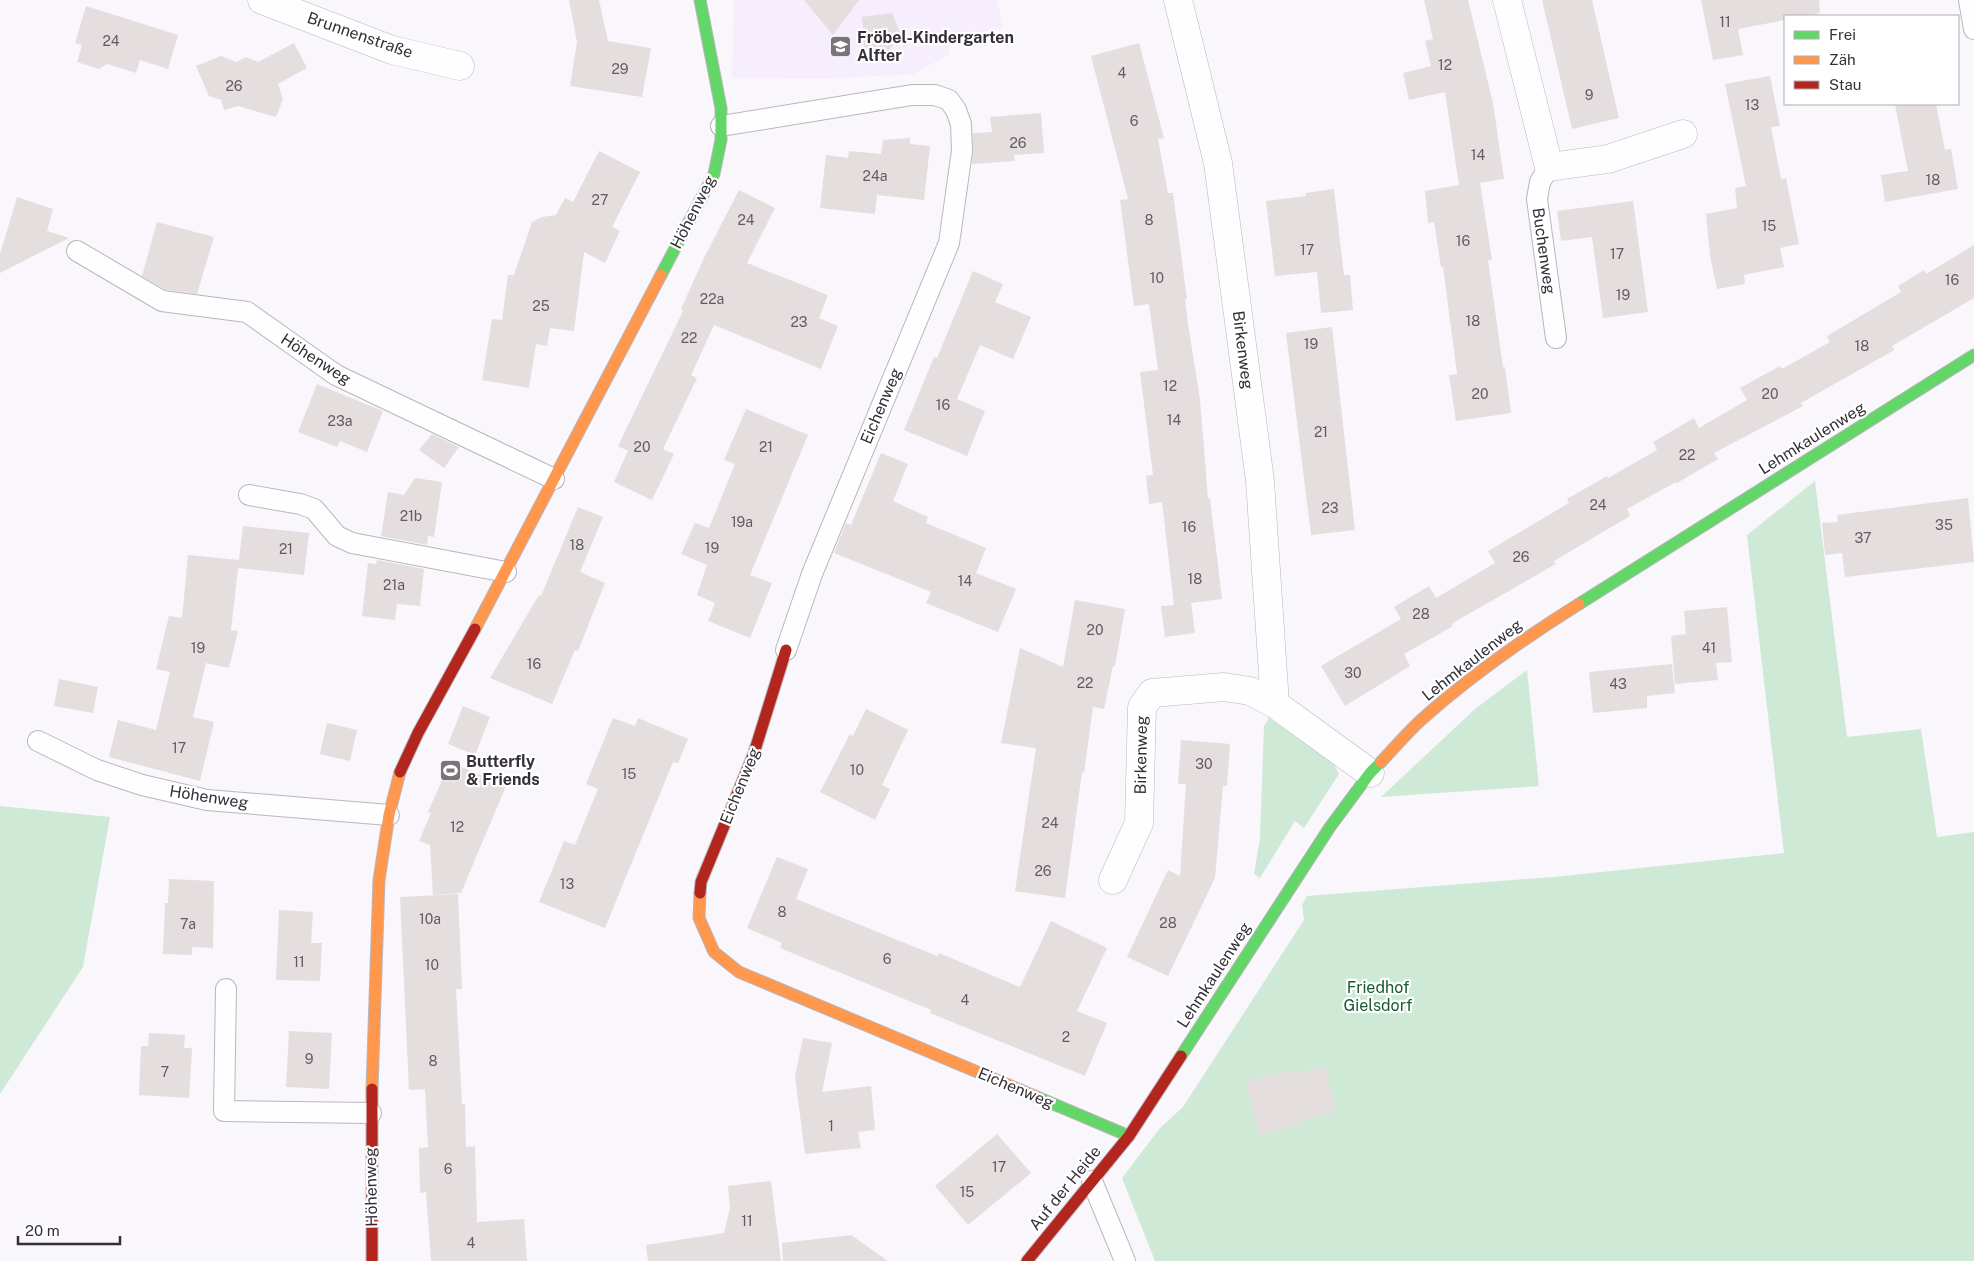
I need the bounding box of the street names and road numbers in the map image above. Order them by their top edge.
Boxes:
street label: Brunnenstraße [305,8,415,62]
street label: Höhenweg [666,172,720,252]
street label: Buchenweg [1529,207,1559,296]
street label: Birkenweg [1229,310,1257,390]
street label: Höhenweg [277,329,355,389]
street label: Eichenweg [856,365,906,447]
street label: Lehmkaulenweg [1755,398,1869,478]
street label: Lehmkaulenweg [1418,615,1526,705]
street label: Birkenweg [1131,715,1151,795]
street label: Eichenweg [716,745,764,827]
street label: Höhenweg [168,781,250,813]
street label: Lehmkaulenweg [1173,919,1255,1031]
street label: Eichenweg [975,1063,1057,1113]
street label: Auf der Heide [1025,1142,1105,1234]
street label: Höhenweg [361,1147,381,1227]

